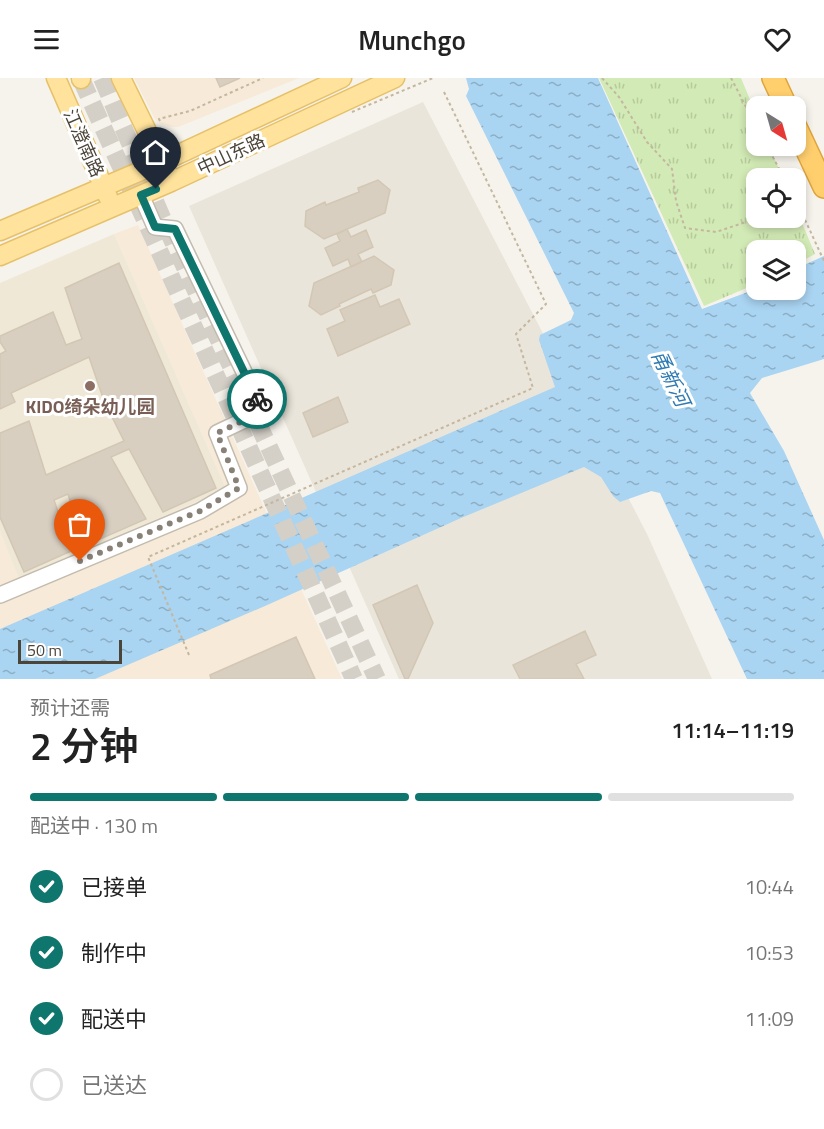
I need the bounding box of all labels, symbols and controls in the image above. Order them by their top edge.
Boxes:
text: Munchgo [358,19,466,60]
icon: menu [30,23,63,56]
icon: heart [761,23,794,56]
north arrow [746,96,806,156]
map controls [746,96,806,300]
street label: 江澄南路 [57,105,111,181]
pin [130,127,181,189]
street label: 中山东路 [193,127,269,181]
icon: home [139,136,172,169]
button: locate [746,168,806,228]
button: layers [746,240,806,300]
water label: 甬新河 [644,344,700,415]
courier [227,369,287,429]
marker: KIDO绮朵幼儿园 [83,379,97,393]
icon: bike [241,383,274,416]
place label: KIDO绮朵幼儿园 [25,393,155,420]
pin [54,499,105,561]
icon: bag [63,508,96,541]
scale bar [18,637,122,664]
text: 50 m [27,638,62,662]
text: 预计还需 [30,692,110,723]
text: 11:14–11:19 [671,713,794,747]
text: 2 分钟 [30,716,138,775]
text: 配送中 · 130 m [30,810,158,841]
icon: check [30,870,63,903]
text: 已接单 [81,870,147,904]
text: 10:44 [745,871,794,902]
icon: check [30,936,63,969]
text: 制作中 [81,936,147,970]
text: 10:53 [745,937,794,968]
icon: check [30,1002,63,1035]
text: 配送中 [81,1002,147,1036]
text: 11:09 [745,1003,794,1034]
text: 已送达 [81,1068,147,1102]

